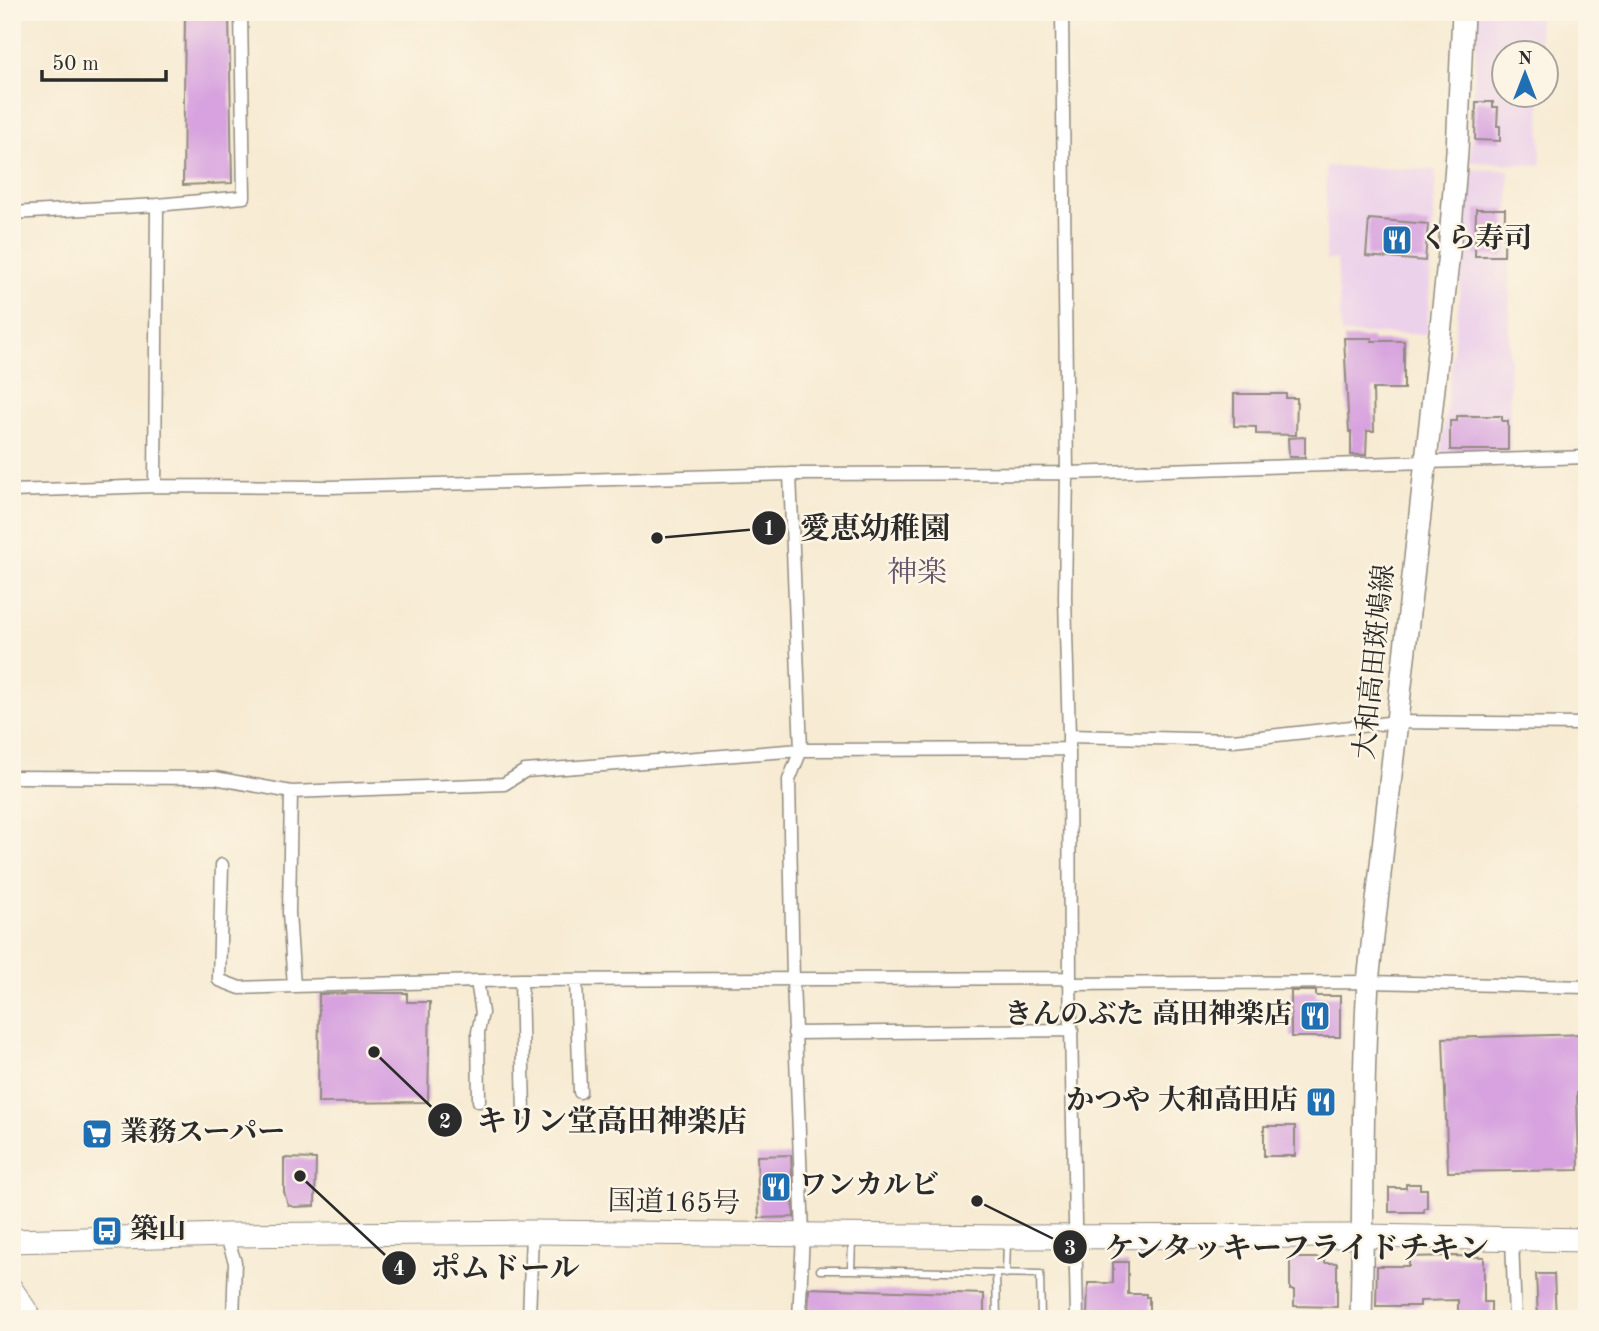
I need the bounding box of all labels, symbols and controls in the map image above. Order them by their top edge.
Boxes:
scale bar [42,38,166,82]
north arrow [1490,38,1560,108]
text: N [1518,50,1533,69]
text: 50 m [52,54,99,75]
restaurant icon: くら寿司 [1380,223,1414,257]
place label: くら寿司 [1420,223,1532,254]
callout: 愛恵幼稚園 [751,502,964,553]
text: 愛恵幼稚園 [800,512,950,545]
text: 1 [763,519,775,540]
district label: 神楽 [887,556,947,589]
street label: 大和高田斑鳩線 [1349,563,1400,761]
place label: きんのぶた 高田神楽店 [1004,999,1292,1030]
restaurant icon: きんのぶた 高田神楽店 [1298,999,1332,1033]
place label: かつや 大和高田店 [1066,1085,1298,1116]
restaurant icon: かつや 大和高田店 [1304,1085,1338,1119]
callout: キリン堂高田神楽店 [428,1095,761,1146]
text: キリン堂高田神楽店 [477,1105,747,1138]
text: 2 [439,1112,451,1133]
supermarket icon: 業務スーパー [80,1117,114,1151]
place label: 業務スーパー [120,1117,285,1148]
restaurant icon: ワンカルビ [759,1170,793,1204]
place label: ワンカルビ [799,1171,939,1201]
street label: 国道165号 [607,1186,741,1219]
bus stop icon: 築山 [90,1214,124,1248]
place label: 築山 [130,1214,186,1245]
callout: ケンタッキーフライドチキン [1053,1222,1506,1273]
text: ケンタッキーフライドチキン [1105,1233,1489,1265]
text: 3 [1064,1239,1076,1260]
callout: ポムドール [381,1242,594,1293]
text: ポムドール [430,1253,580,1285]
text: 4 [393,1259,405,1280]

